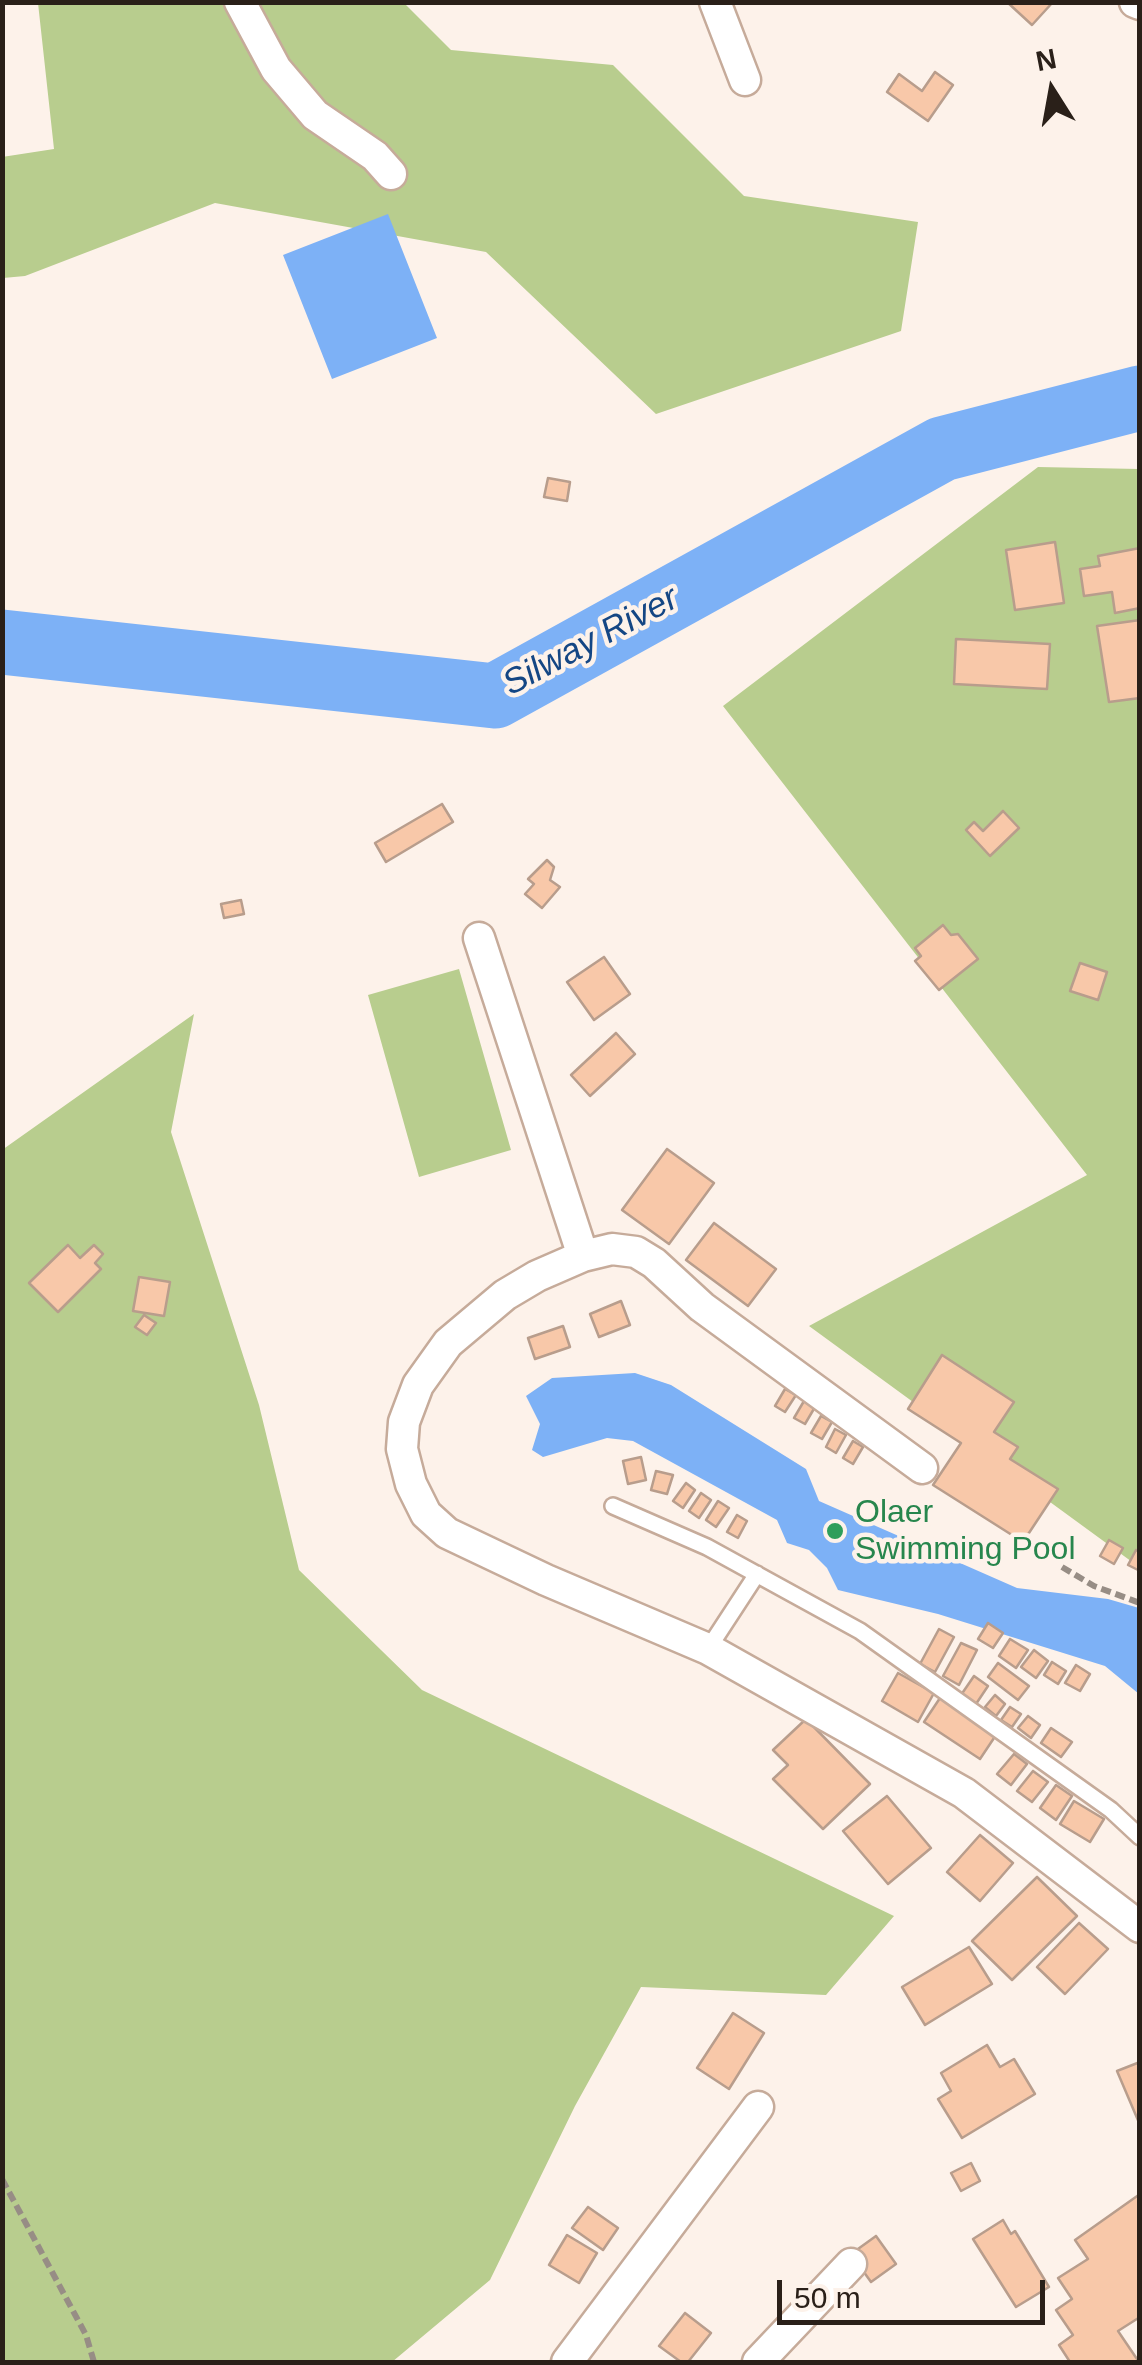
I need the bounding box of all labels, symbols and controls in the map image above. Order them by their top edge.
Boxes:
north arrow [1002,40,1102,140]
text: N [1033,43,1059,77]
water label: Silway River [496,578,686,706]
place label: Olaer Swimming Pool [855,1494,1076,1569]
marker: Olaer Swimming Pool [824,1520,846,1542]
scale bar [782,2260,1050,2322]
text: 50 m [794,2281,861,2314]

